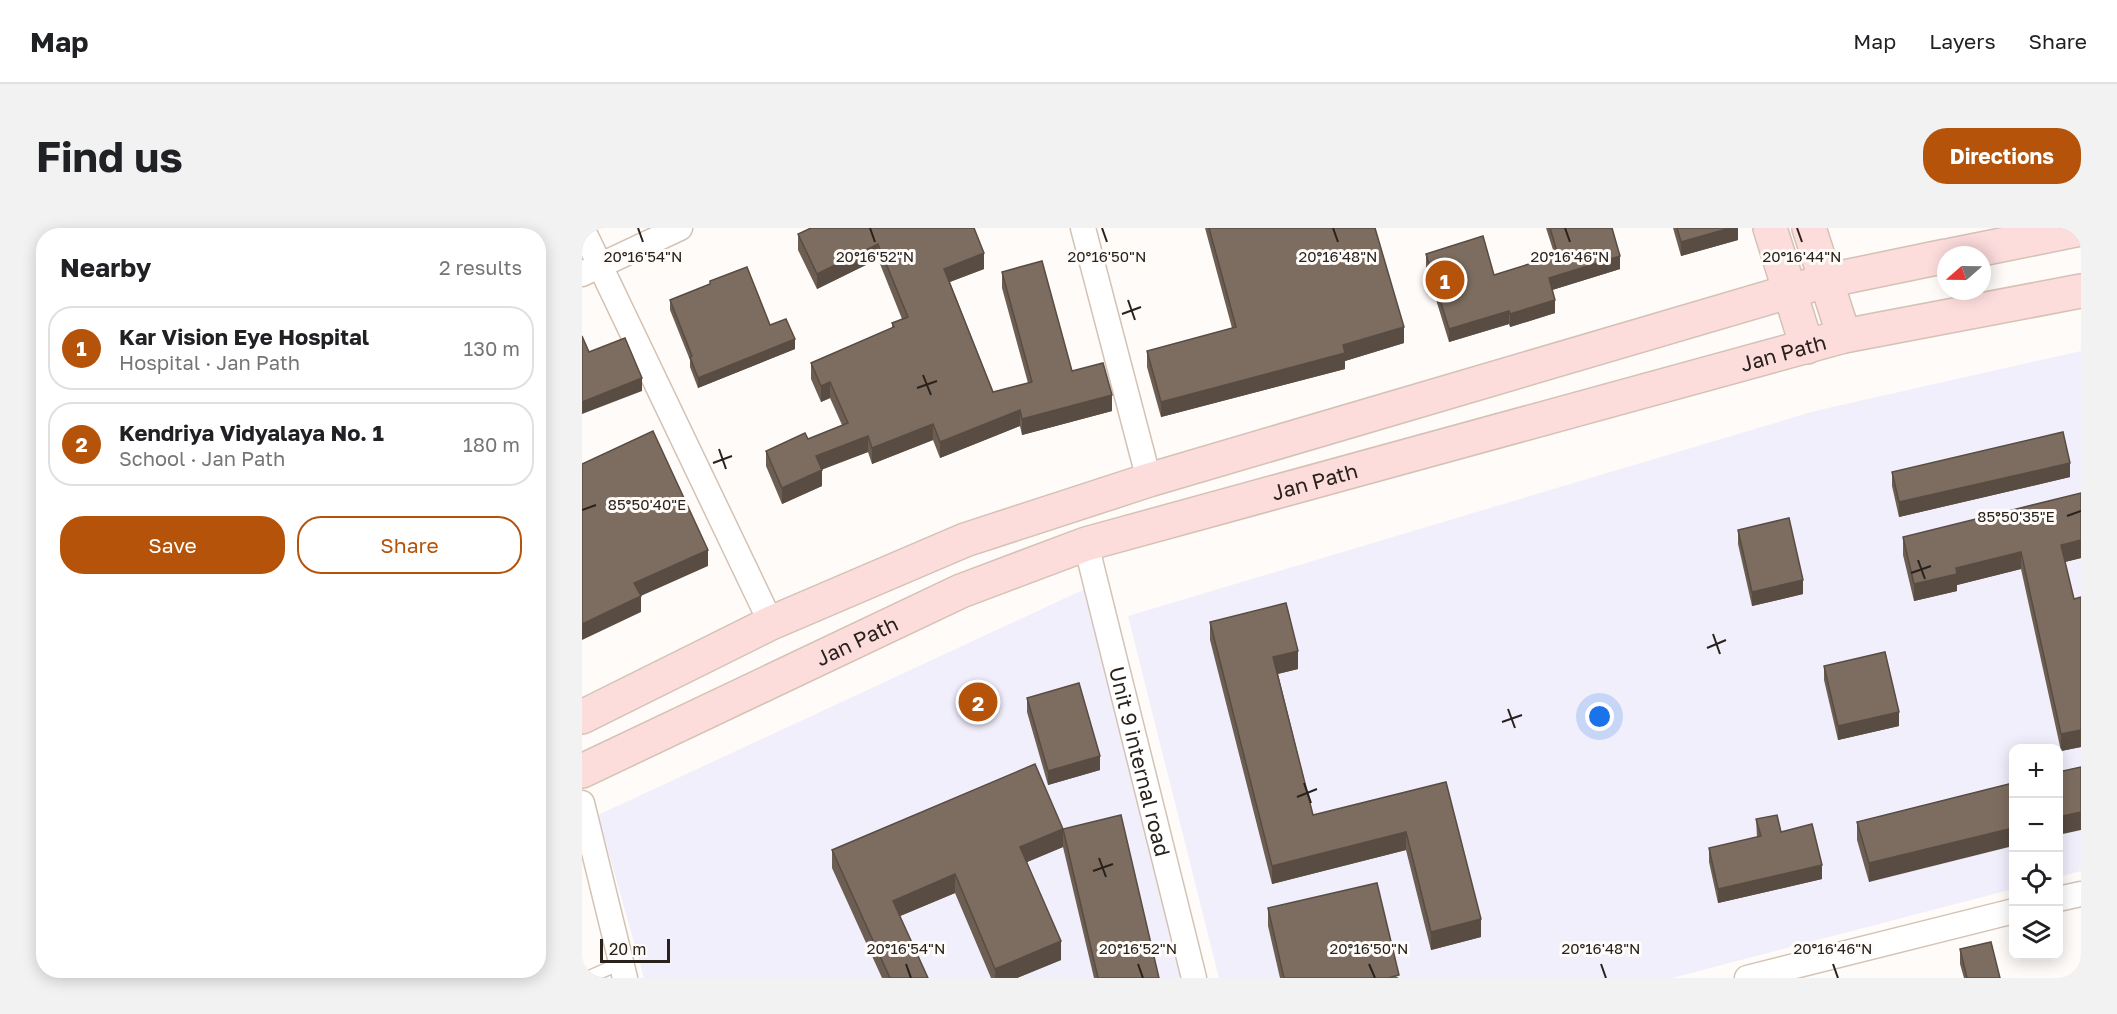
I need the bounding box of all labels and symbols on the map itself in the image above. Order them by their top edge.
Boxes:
north arrow [1937,246,1991,300]
text: 20°16'54"N [604,247,682,265]
text: 20°16'52"N [836,247,914,265]
text: 20°16'50"N [1068,247,1146,265]
text: 20°16'48"N [1298,247,1378,265]
text: 20°16'46"N [1531,247,1609,265]
text: 20°16'44"N [1762,247,1842,265]
pin: 1 [1426,257,1464,302]
street label: Jan Path [1737,328,1829,377]
street label: Jan Path [1268,457,1360,506]
text: 85°50'40"E [608,495,686,513]
text: 85°50'35"E [1977,507,2055,525]
street label: Jan Path [811,610,902,671]
street label: Unit 9 internal road [1104,664,1176,859]
pin: 2 [958,680,998,724]
your location [1585,702,1614,731]
scale bar [600,936,670,964]
text: 20°16'54"N [867,939,945,957]
text: 20°16'52"N [1099,939,1177,957]
text: 20°16'50"N [1330,939,1408,957]
text: 20°16'48"N [1561,939,1641,957]
text: 20°16'46"N [1794,939,1872,957]

